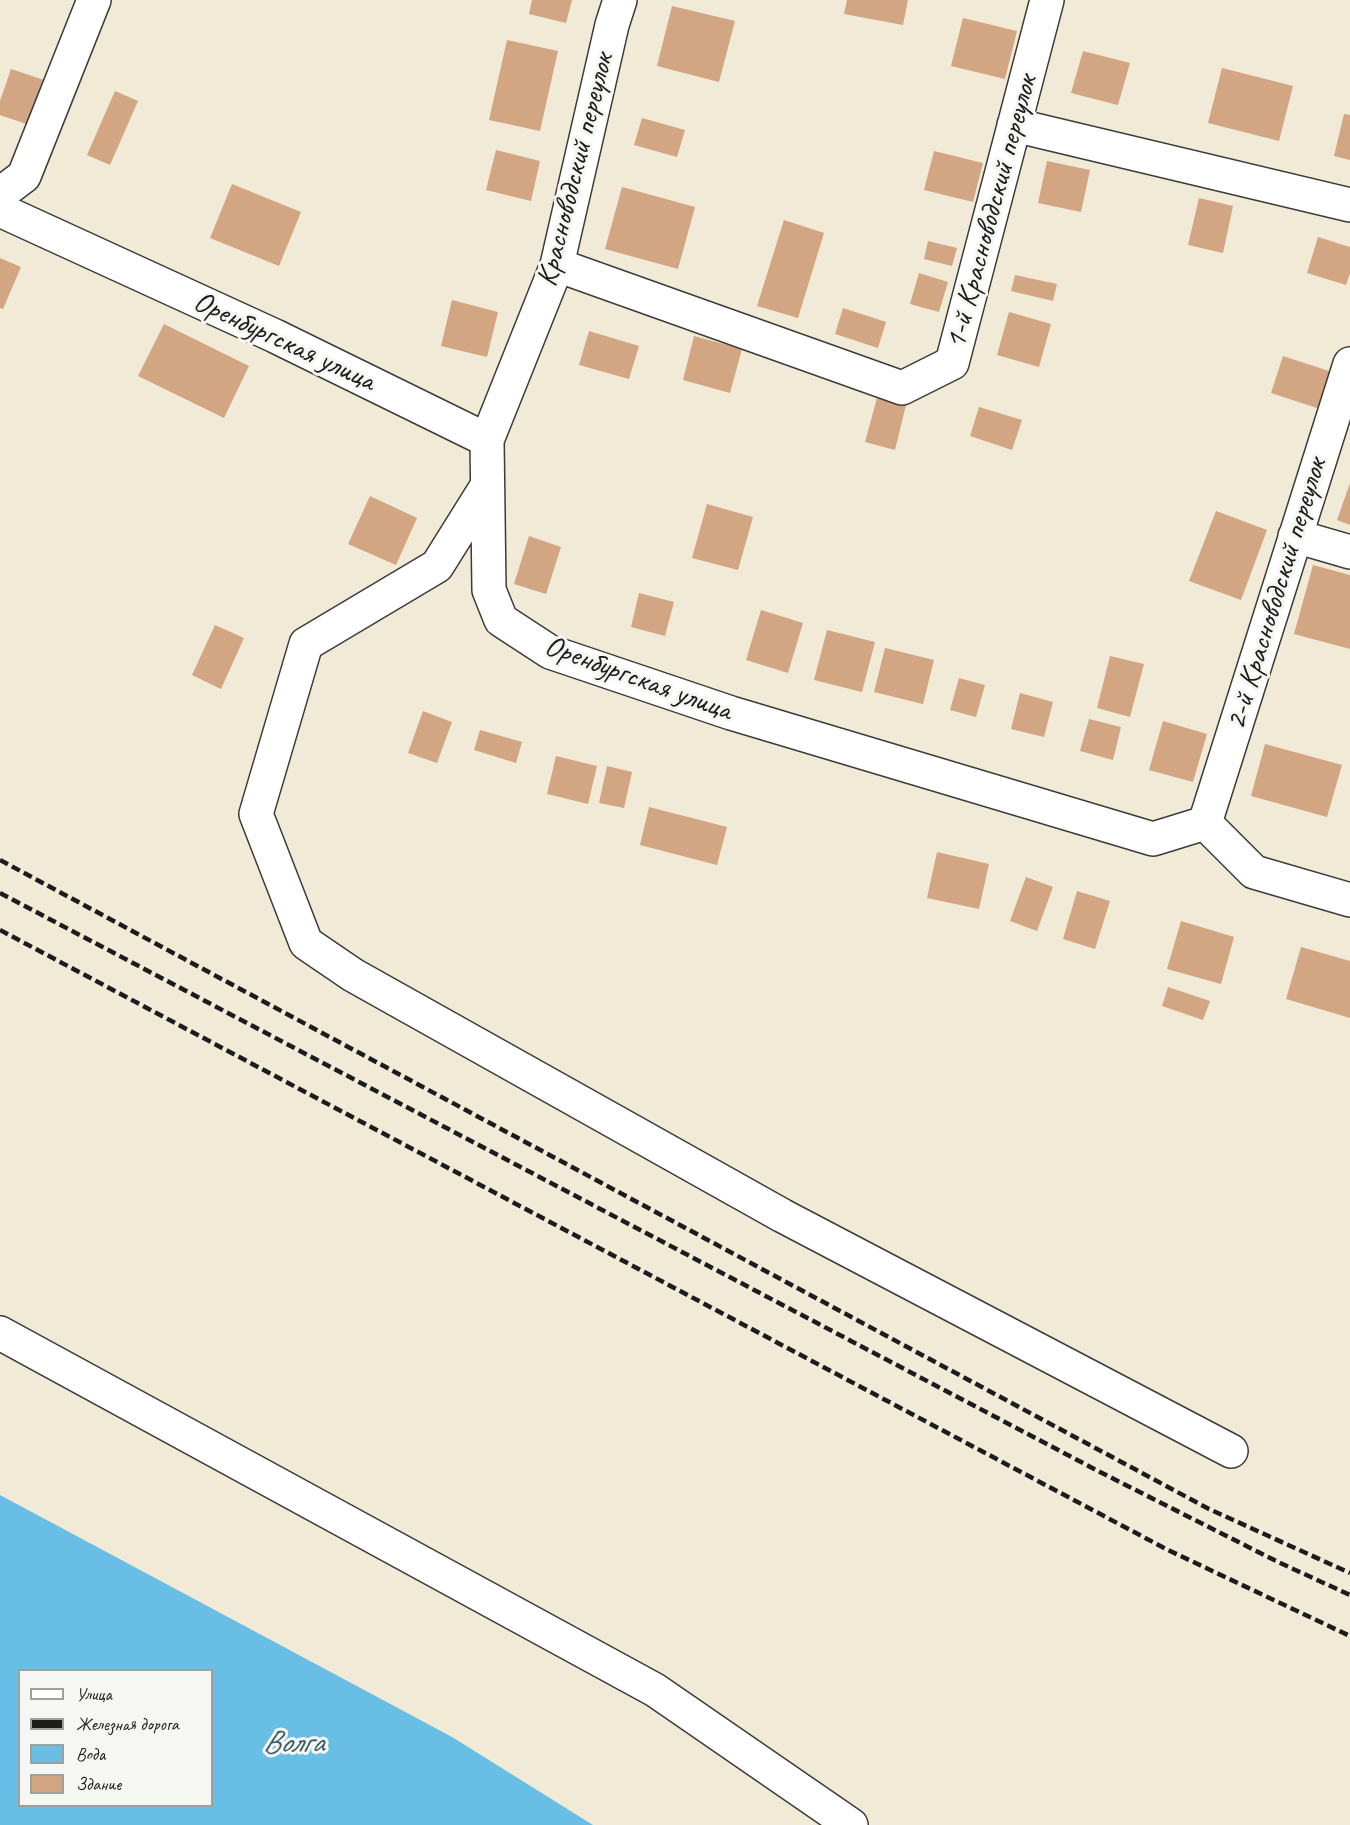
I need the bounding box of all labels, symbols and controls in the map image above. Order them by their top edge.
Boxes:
street label: Красноводский переулок [530,50,622,290]
street label: 1-й Красноводский переулок [938,71,1046,353]
street label: Оренбургская улица [187,284,381,400]
street label: 2-й Красноводский переулок [1219,454,1335,734]
street label: Оренбургская улица [540,628,736,730]
legend [18,1669,213,1807]
text: Улица [76,1683,112,1705]
text: Железная дорога [76,1713,179,1735]
water label: Волга [263,1725,323,1763]
text: Вода [76,1743,105,1765]
text: Здание [76,1773,121,1795]

